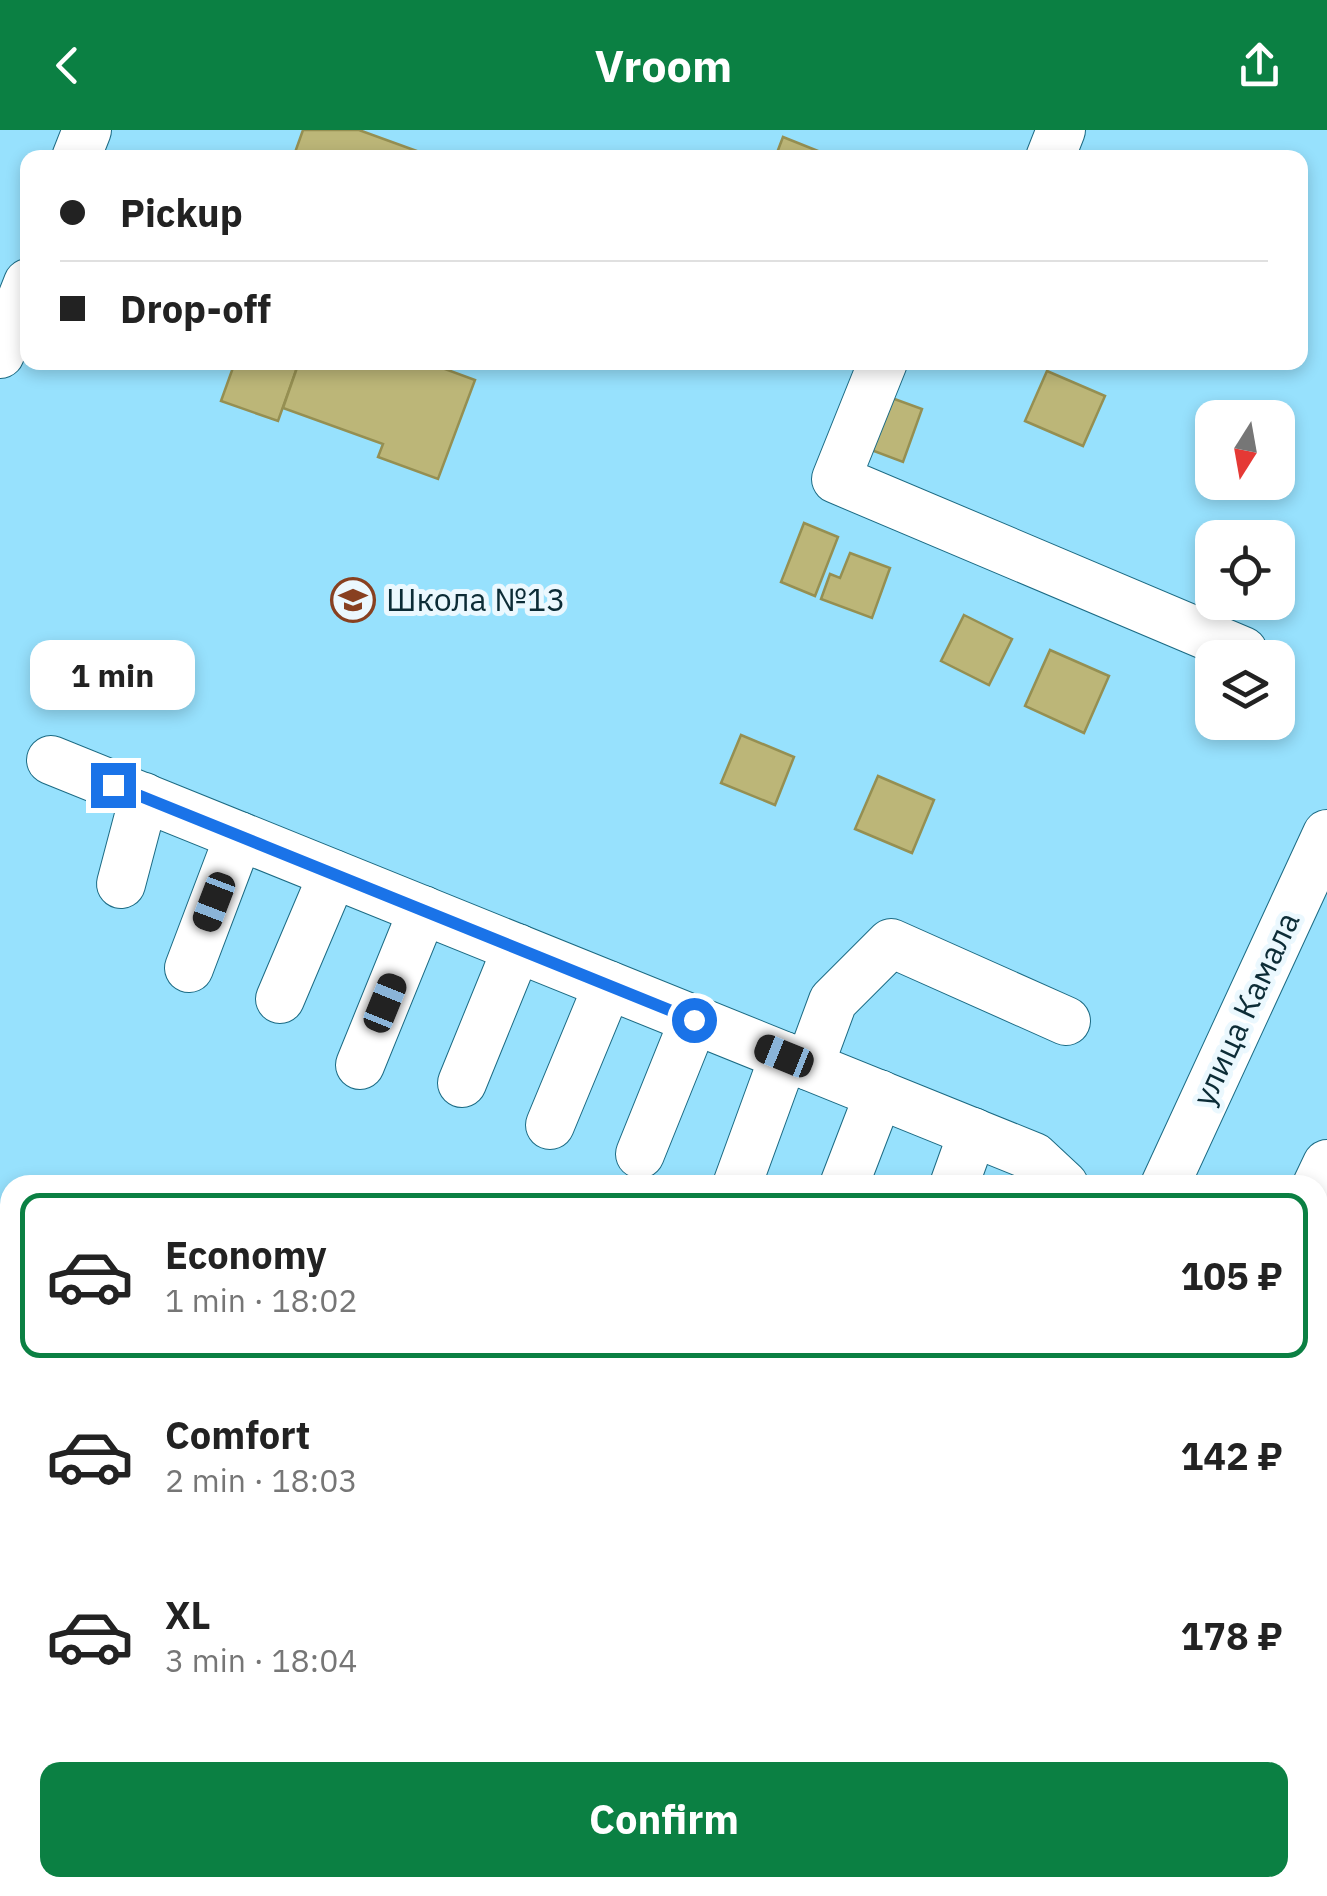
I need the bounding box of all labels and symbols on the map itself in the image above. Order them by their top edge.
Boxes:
north arrow [1195,400,1295,500]
school or university icon: Школа №13 [330,577,376,623]
place label: Школа №13 [386,578,565,620]
callout: 1 min [31,640,196,710]
route end [91,763,136,808]
car [189,869,239,935]
street label: улица Камала [1182,905,1308,1112]
car [360,970,410,1036]
route start [672,998,717,1043]
car [751,1031,817,1081]

